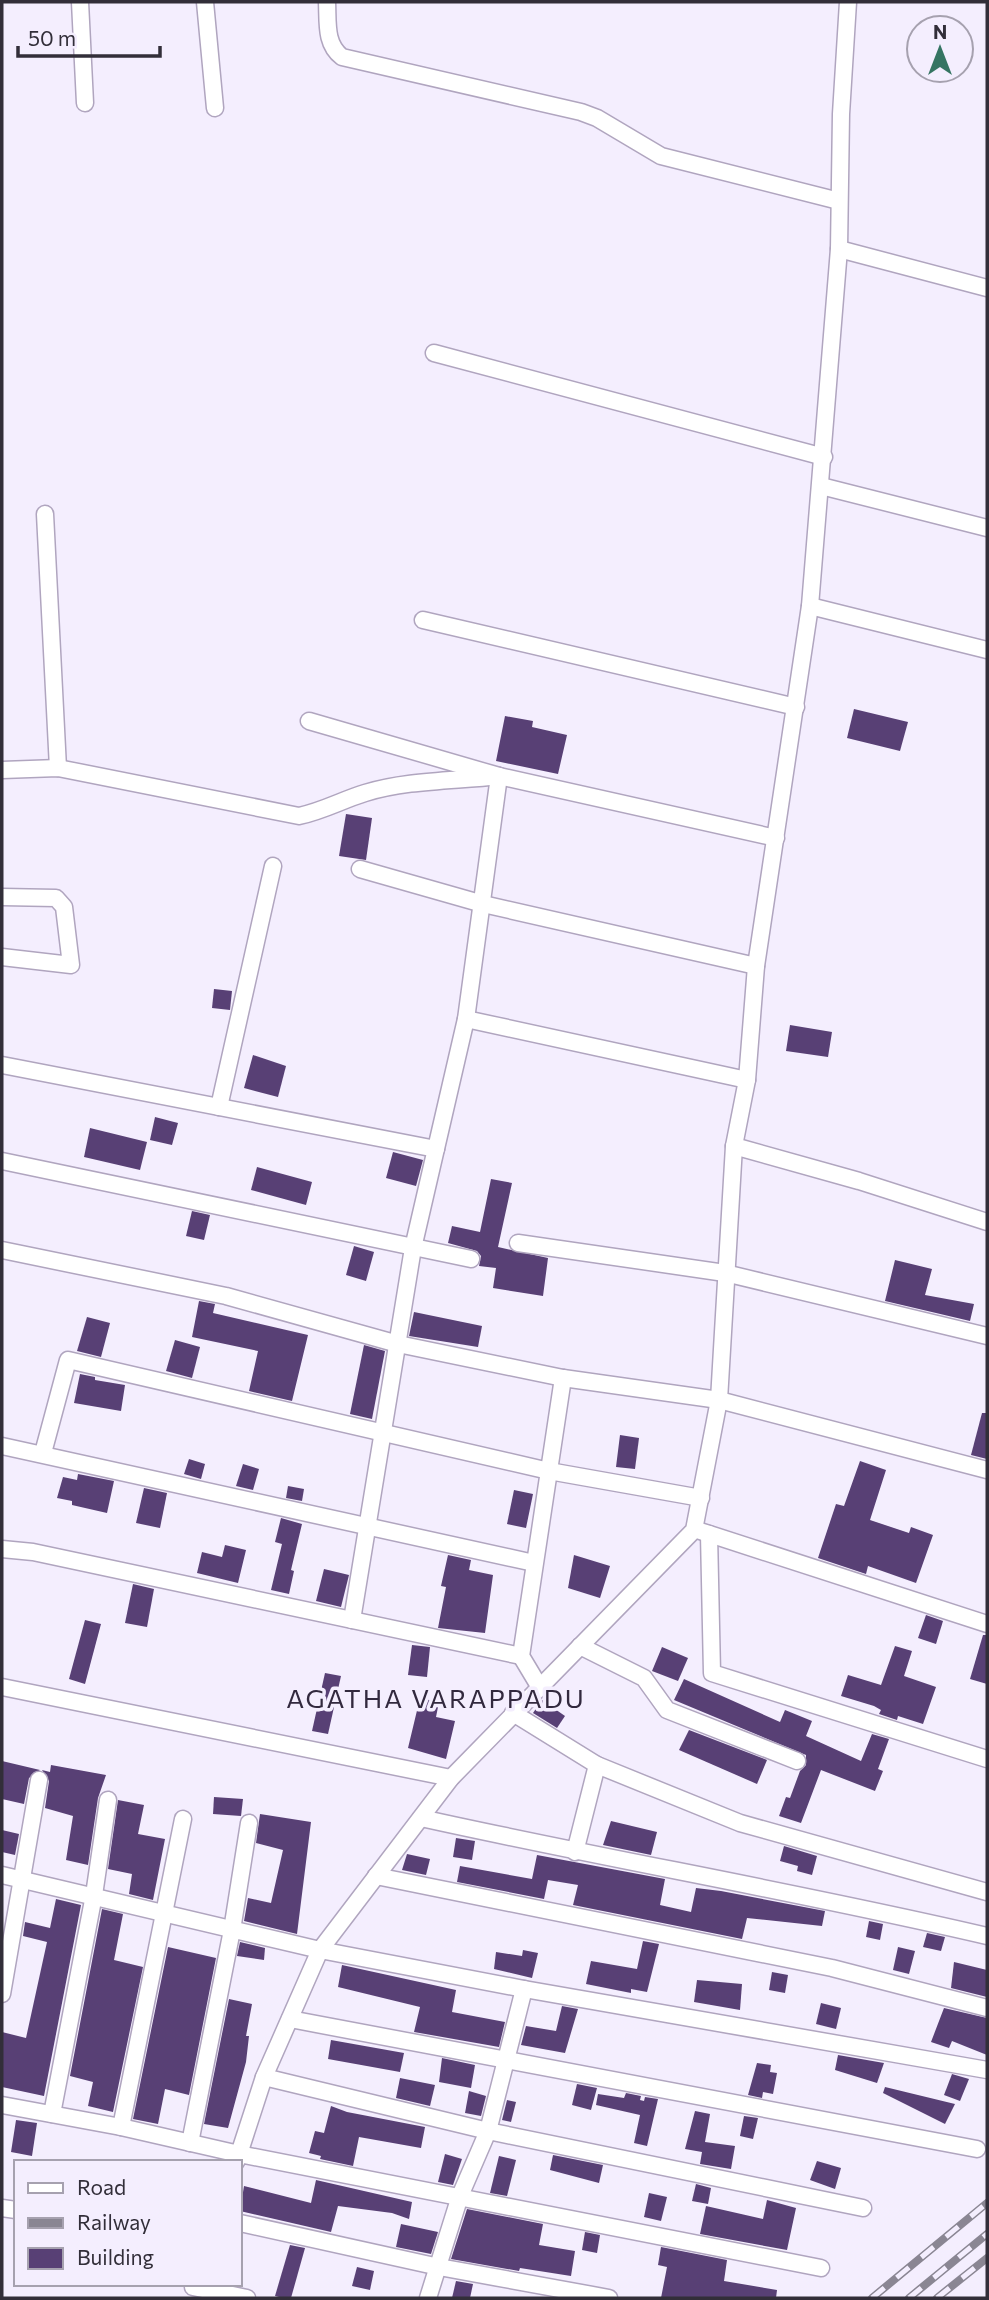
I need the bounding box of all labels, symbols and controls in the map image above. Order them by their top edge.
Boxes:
scale bar [18,14,159,58]
north arrow [905,14,975,84]
text: N [933,20,947,43]
text: 50 m [28,25,76,50]
district label: AGATHA VARAPPADU [286,1682,586,1713]
legend [14,2160,242,2286]
text: Road [77,2174,126,2199]
text: Railway [77,2209,151,2234]
text: Building [77,2244,154,2269]

